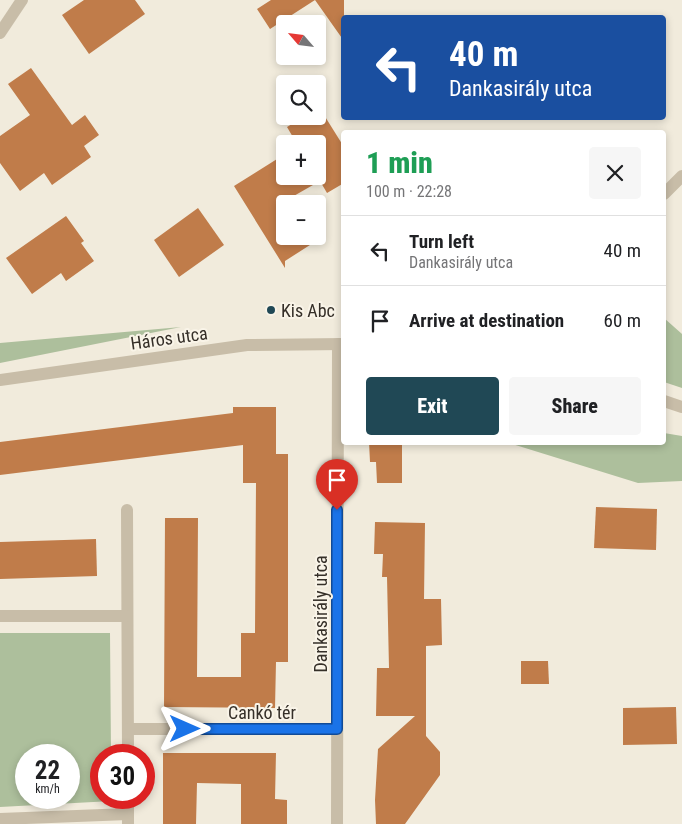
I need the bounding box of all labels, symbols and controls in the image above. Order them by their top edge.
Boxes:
north arrow [276,15,326,65]
map controls [276,15,326,245]
text: 40 m [449,34,518,75]
icon: left [366,35,431,100]
button: search [276,75,326,125]
text: Dankasirály utca [449,76,592,101]
button: + [276,135,326,185]
text: 1 min [366,145,433,180]
button: close [589,147,641,199]
text: 100 m · 22:28 [366,182,452,201]
button: − [276,195,326,245]
text: Turn left [409,230,474,253]
icon: left [366,237,394,265]
text: 40 m [604,239,641,262]
text: Dankasirály utca [409,253,513,272]
place label: Kis Abc [281,300,335,321]
marker: Kis Abc [265,304,277,316]
icon: arrive [366,307,394,335]
text: Arrive at destination [409,309,564,332]
text: 60 m [604,309,641,332]
street label: Háros utca [129,322,209,354]
button: Exit [366,377,499,435]
button: Share [509,377,641,435]
pin [316,459,358,510]
icon: arrive [323,466,351,494]
street label: Dankasirály utca [310,555,331,673]
position arrow [158,702,210,754]
street label: Cankó tér [228,702,297,723]
speed limit sign: 30 [90,744,155,809]
text: 22 [35,756,60,785]
text: km/h [35,782,60,796]

